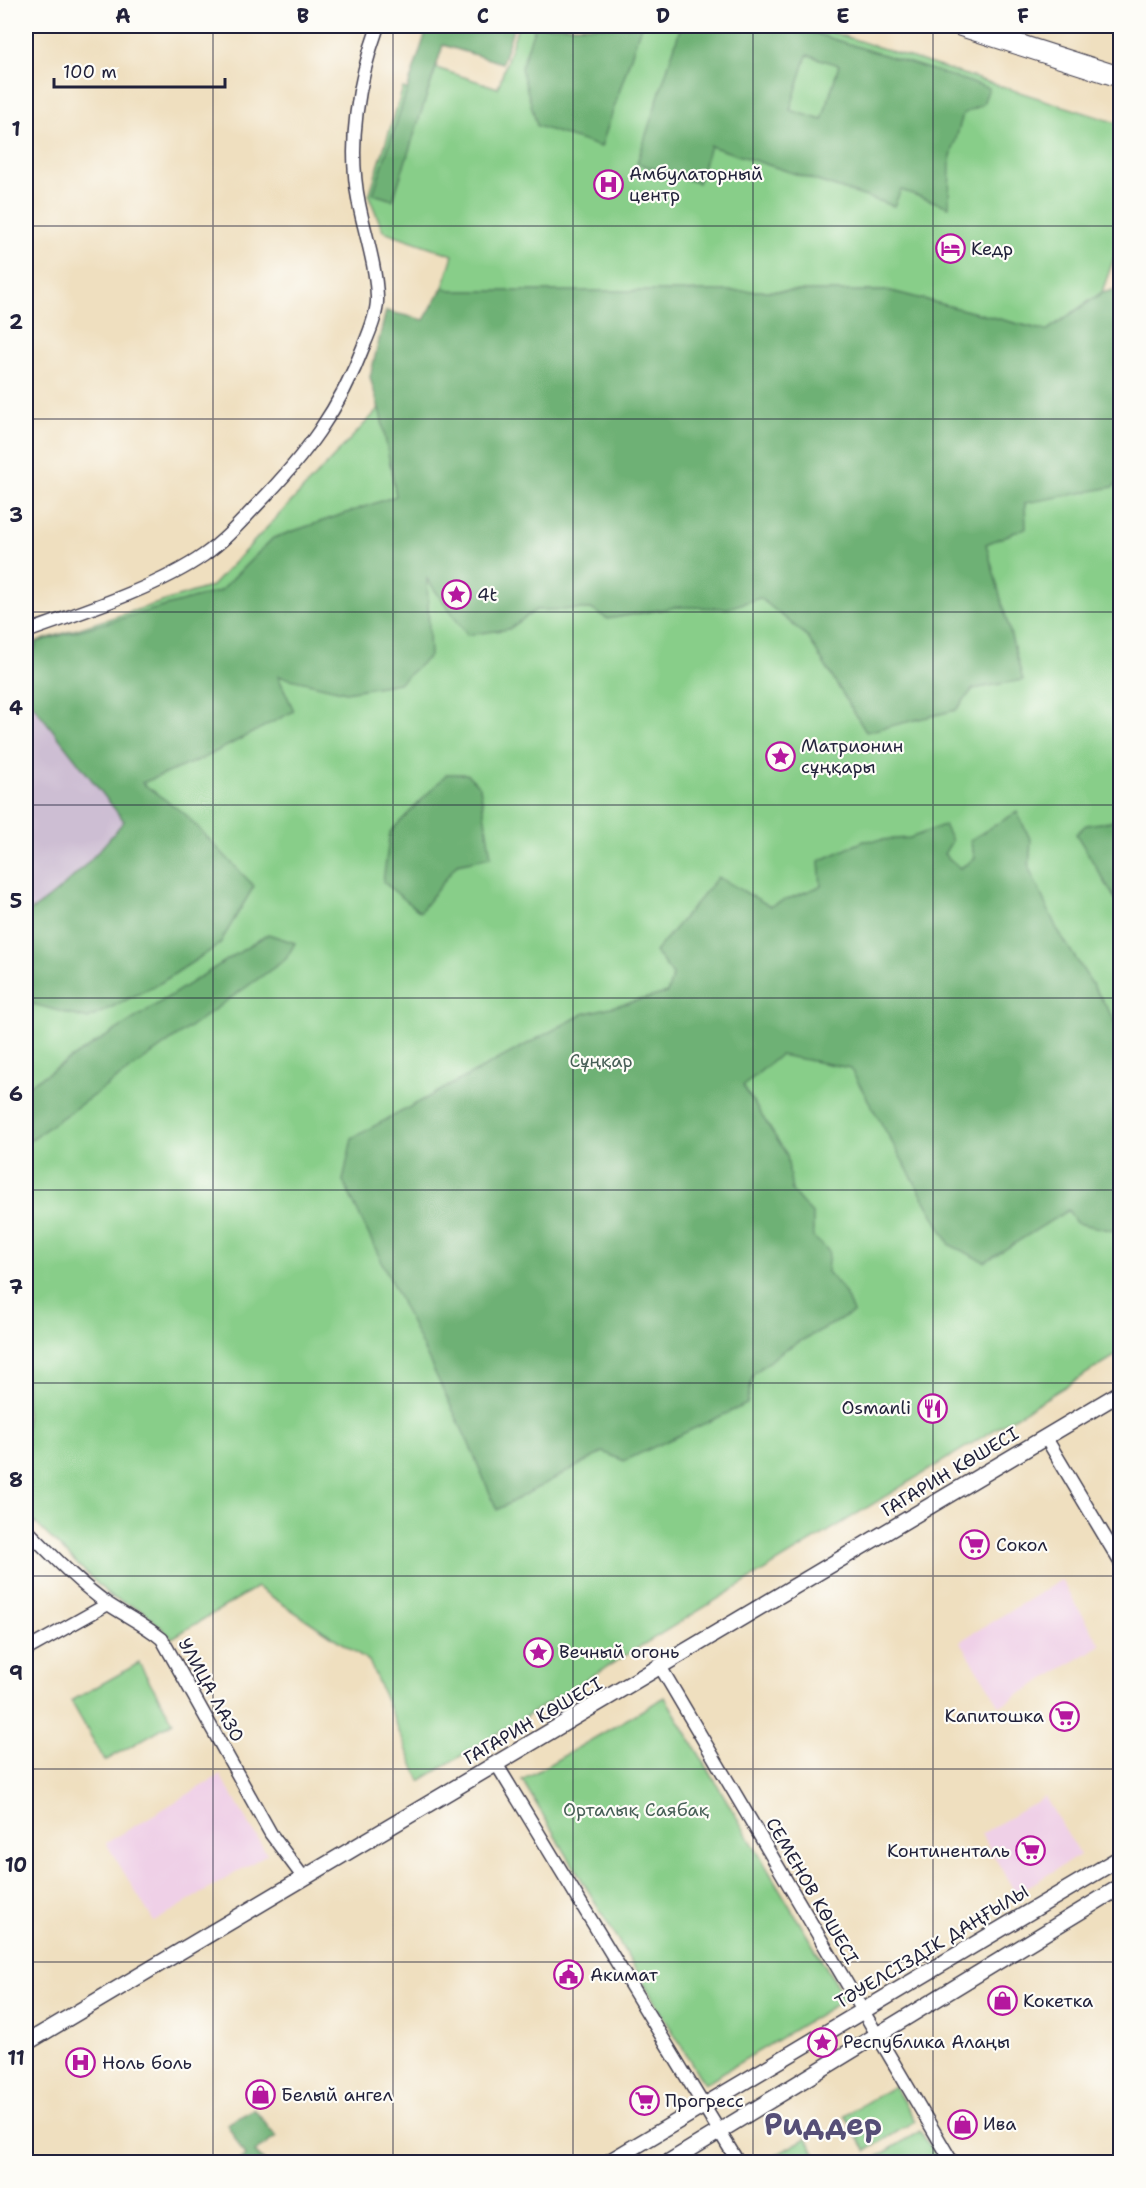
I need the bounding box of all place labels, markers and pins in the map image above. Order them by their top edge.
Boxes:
place label: Амбулаторный центр [629,162,763,207]
hospital icon: Амбулаторный центр [592,168,624,200]
hotel icon: Кедр [934,233,966,265]
place label: Кедр [971,237,1013,261]
place icon: 4t [440,579,472,611]
place label: 4t [477,583,497,607]
place label: Матрионин сұңқары [801,734,903,779]
place icon: Матрионин сұңқары [764,740,796,772]
restaurant icon: Osmanli [916,1392,948,1424]
place label: Osmanli [842,1396,911,1420]
supermarket icon: Сокол [959,1529,991,1561]
place label: Сокол [996,1533,1047,1557]
place icon: Вечный огонь [522,1636,554,1668]
place label: Вечный огонь [559,1640,679,1664]
supermarket icon: Капитошка [1049,1700,1081,1732]
place label: Капитошка [945,1704,1044,1728]
supermarket icon: Континенталь [1015,1835,1047,1867]
place label: Континенталь [887,1839,1010,1863]
public building icon: Акимат [553,1959,585,1991]
place label: Акимат [590,1963,659,1987]
shop icon: Кокетка [986,1985,1018,2017]
place label: Кокетка [1023,1989,1093,2013]
place icon: Республика Алаңы [806,2026,838,2058]
place label: Республика Алаңы [843,2030,1010,2054]
hospital icon: Ноль боль [65,2047,97,2079]
place label: Ноль боль [102,2051,192,2075]
shop icon: Белый ангел [244,2079,276,2111]
place label: Белый ангел [281,2083,393,2107]
supermarket icon: Прогресс [628,2085,660,2117]
place label: Прогресс [665,2089,744,2113]
shop icon: Ива [946,2108,978,2140]
place label: Ива [983,2112,1016,2136]

